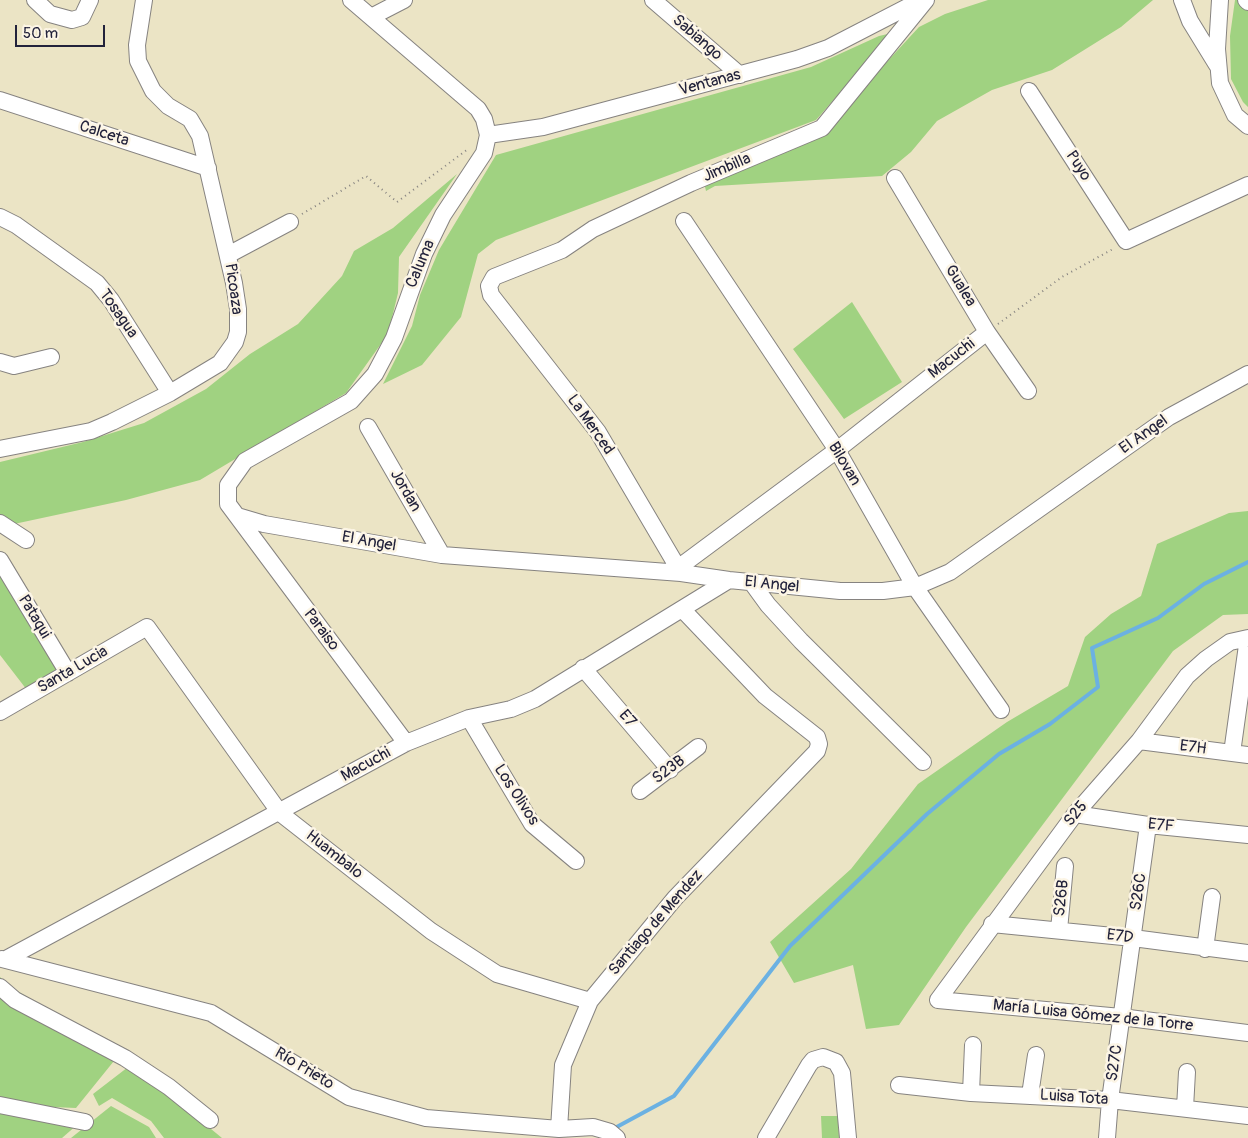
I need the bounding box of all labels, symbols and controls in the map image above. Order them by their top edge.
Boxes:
street label: Sabiango [668,11,726,65]
scale bar [18,15,108,47]
text: 50 m [23,24,58,43]
street label: Ventanas [677,66,743,100]
street label: Calceta [77,117,131,151]
street label: Puyo [1061,147,1095,185]
street label: Jimbilla [700,149,754,187]
street label: Caluma [402,237,440,291]
street label: Picoaza [220,262,246,316]
street label: Gualea [940,262,980,310]
street label: Tosagua [94,286,142,342]
street label: Macuchi [925,335,979,383]
street label: La Merced [562,391,618,459]
street label: El Angel [1116,411,1172,459]
street label: Bilovan [824,439,864,489]
street label: Jordan [385,466,425,516]
street label: El Angel [340,528,398,556]
street label: El Angel [744,573,800,597]
street label: Pataqui [14,592,54,642]
street label: Paraiso [299,605,343,655]
street label: Santa Lucia [34,642,112,698]
street label: E7 [614,706,640,732]
street label: E7H [1178,737,1208,759]
street label: Macuchi [338,744,394,786]
street label: S23B [649,752,689,788]
street label: Los Olivos [489,761,543,829]
street label: S25 [1060,797,1092,831]
street label: E7F [1147,815,1175,837]
street label: Huambalo [301,827,367,883]
street label: Santiago de Mendez [605,866,707,980]
street label: S26C [1127,872,1151,912]
street label: S26B [1051,879,1073,917]
street label: E7D [1106,926,1134,948]
street label: María Luisa Gómez de la Torre [992,996,1194,1036]
street label: Río Prieto [271,1044,337,1094]
street label: S27C [1103,1044,1127,1082]
street label: Luisa Tota [1039,1086,1109,1110]

